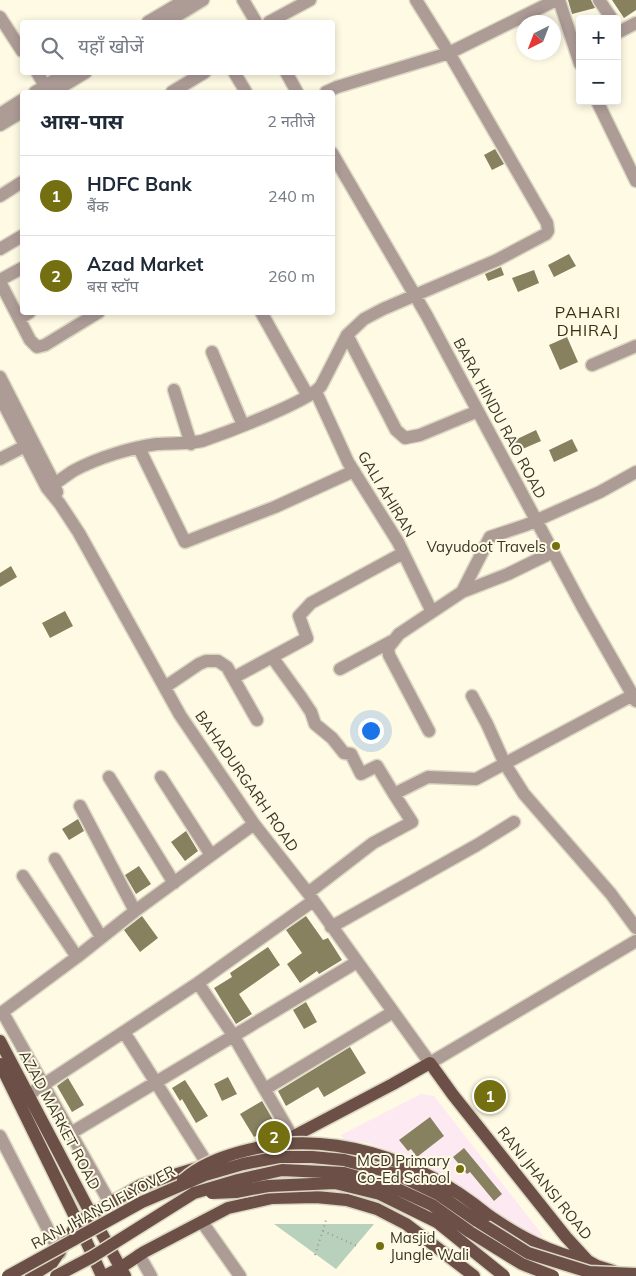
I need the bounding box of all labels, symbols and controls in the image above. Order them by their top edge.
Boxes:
north arrow [516,15,561,60]
map controls [576,15,621,105]
button: + [576,15,621,60]
search box [20,20,335,75]
icon: search [38,34,66,62]
text: यहाँ खोजें [78,34,144,58]
button: − [576,60,621,105]
text: आस-पास [40,108,123,134]
text: 2 नतीजे [267,111,315,131]
text: HDFC Bank [87,172,192,196]
text: 1 [51,186,61,206]
text: 240 m [268,186,315,206]
text: बैंक [87,196,108,216]
text: Azad Market [87,252,204,276]
text: 2 [51,266,61,286]
text: 260 m [268,266,315,286]
text: बस स्टॉप [87,276,139,296]
district label: PAHARI DHIRAJ [555,302,621,340]
street label: BARA HINDU RAO ROAD [450,334,550,502]
street label: GALI AHIRAN [354,448,420,540]
place label: Vayudoot Travels [426,537,546,556]
marker: Vayudoot Travels [550,540,562,552]
street label: BAHADURGARH ROAD [191,707,303,855]
your location [358,718,384,744]
street label: AZAD MARKET ROAD [15,1047,105,1193]
pin: 1 [474,1077,506,1115]
pin: 2 [258,1118,290,1156]
street label: RANI JHANSI ROAD [494,1123,596,1243]
place label: MCD Primary Co-Ed School [357,1151,450,1187]
street label: RANI JHANSI FLYOVER [28,1161,178,1253]
marker: MCD Primary Co-Ed School [454,1163,466,1175]
place label: Masjid Jungle Wali [390,1228,469,1264]
marker: Masjid Jungle Wali [374,1240,386,1252]

